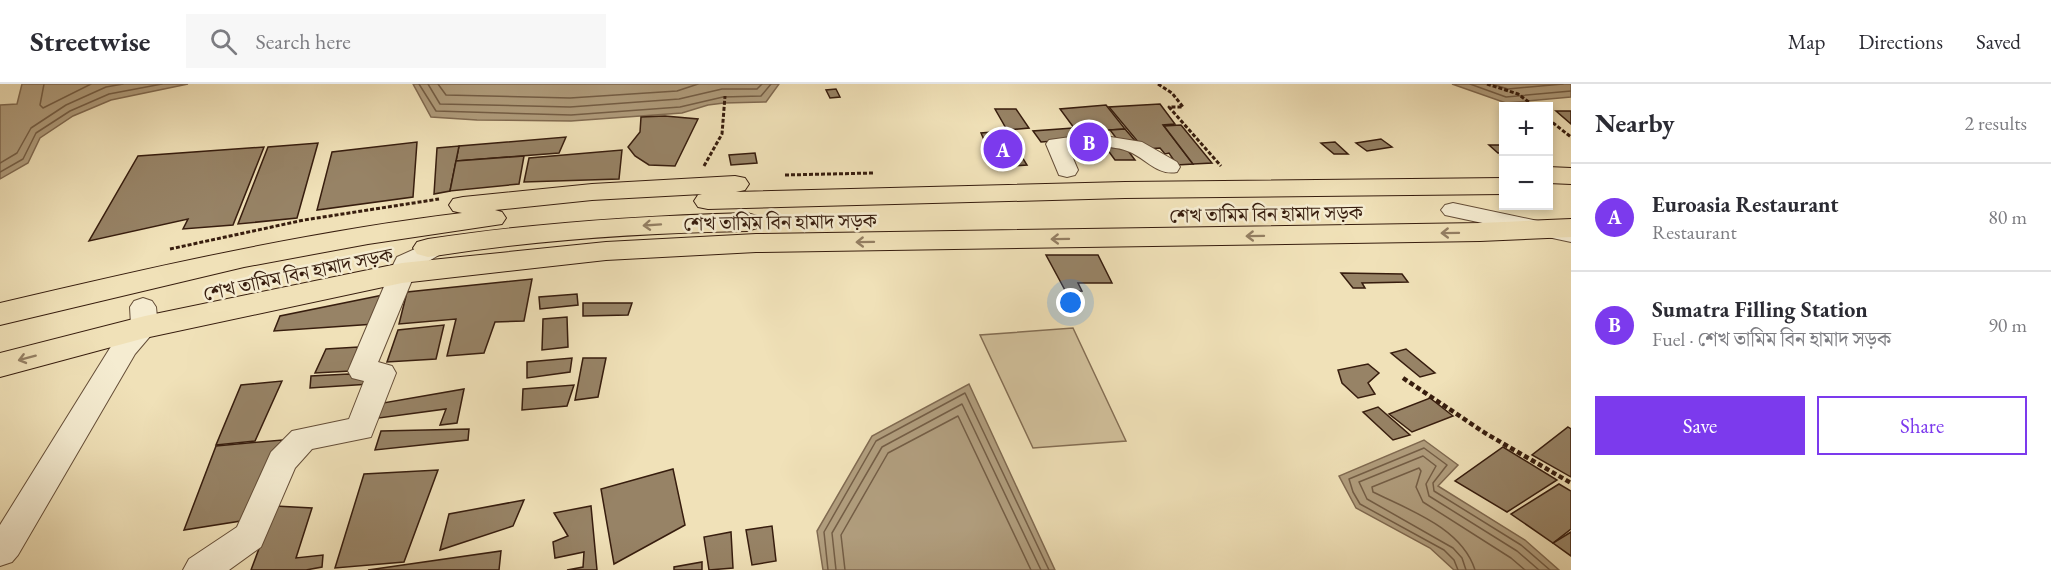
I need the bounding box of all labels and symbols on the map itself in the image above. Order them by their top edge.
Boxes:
pin: B [1070,120,1108,164]
pin: A [984,126,1022,172]
street label: শেখ তামিম বিন হামাদ সড়ক [1169,199,1364,229]
street label: শেখ তামিম বিন হামাদ সড়ক [683,207,878,237]
one-way arrow [642,219,662,230]
one-way arrow [1440,227,1460,238]
one-way arrow [1245,230,1265,242]
one-way arrow [1050,233,1070,245]
one-way arrow [855,236,875,248]
street label: শেখ তামিম বিন হামাদ সড়ক [201,241,396,307]
your location [1056,288,1085,317]
one-way arrow [18,353,37,364]

